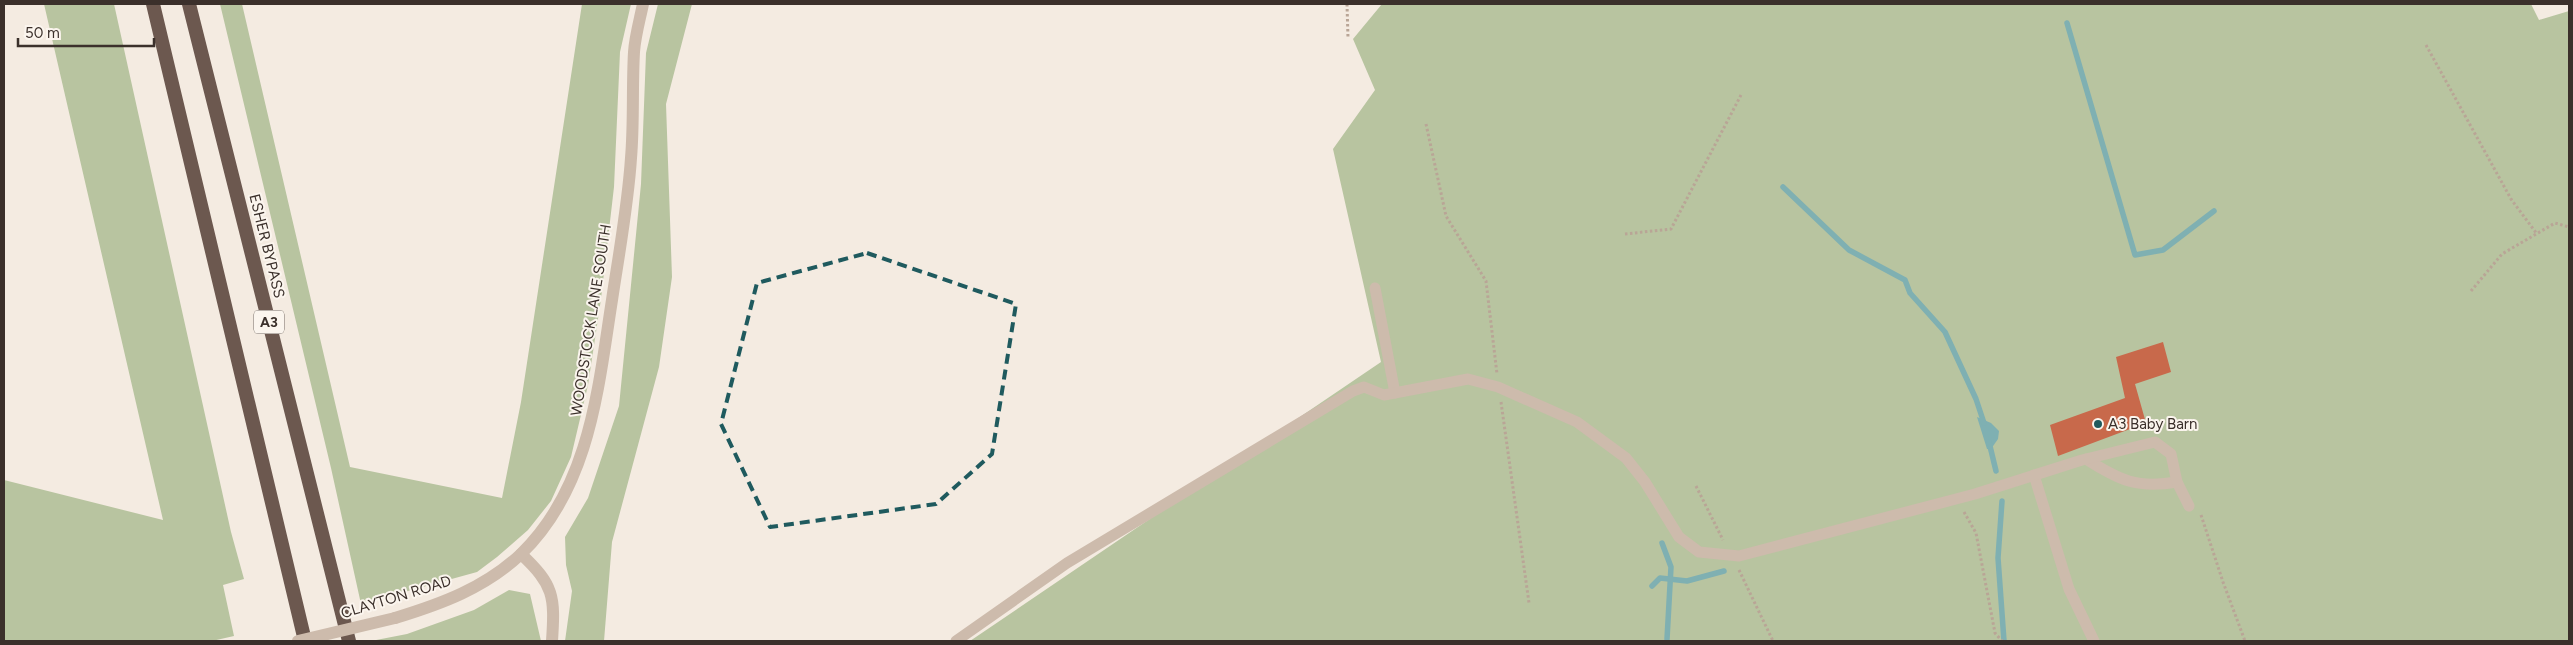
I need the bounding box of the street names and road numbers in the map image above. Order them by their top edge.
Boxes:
street label: ESHER BYPASS [245,192,289,300]
street label: WOODSTOCK LANE SOUTH [567,223,615,417]
road number: A3 [254,311,284,334]
street label: CLAYTON ROAD [339,572,453,622]

